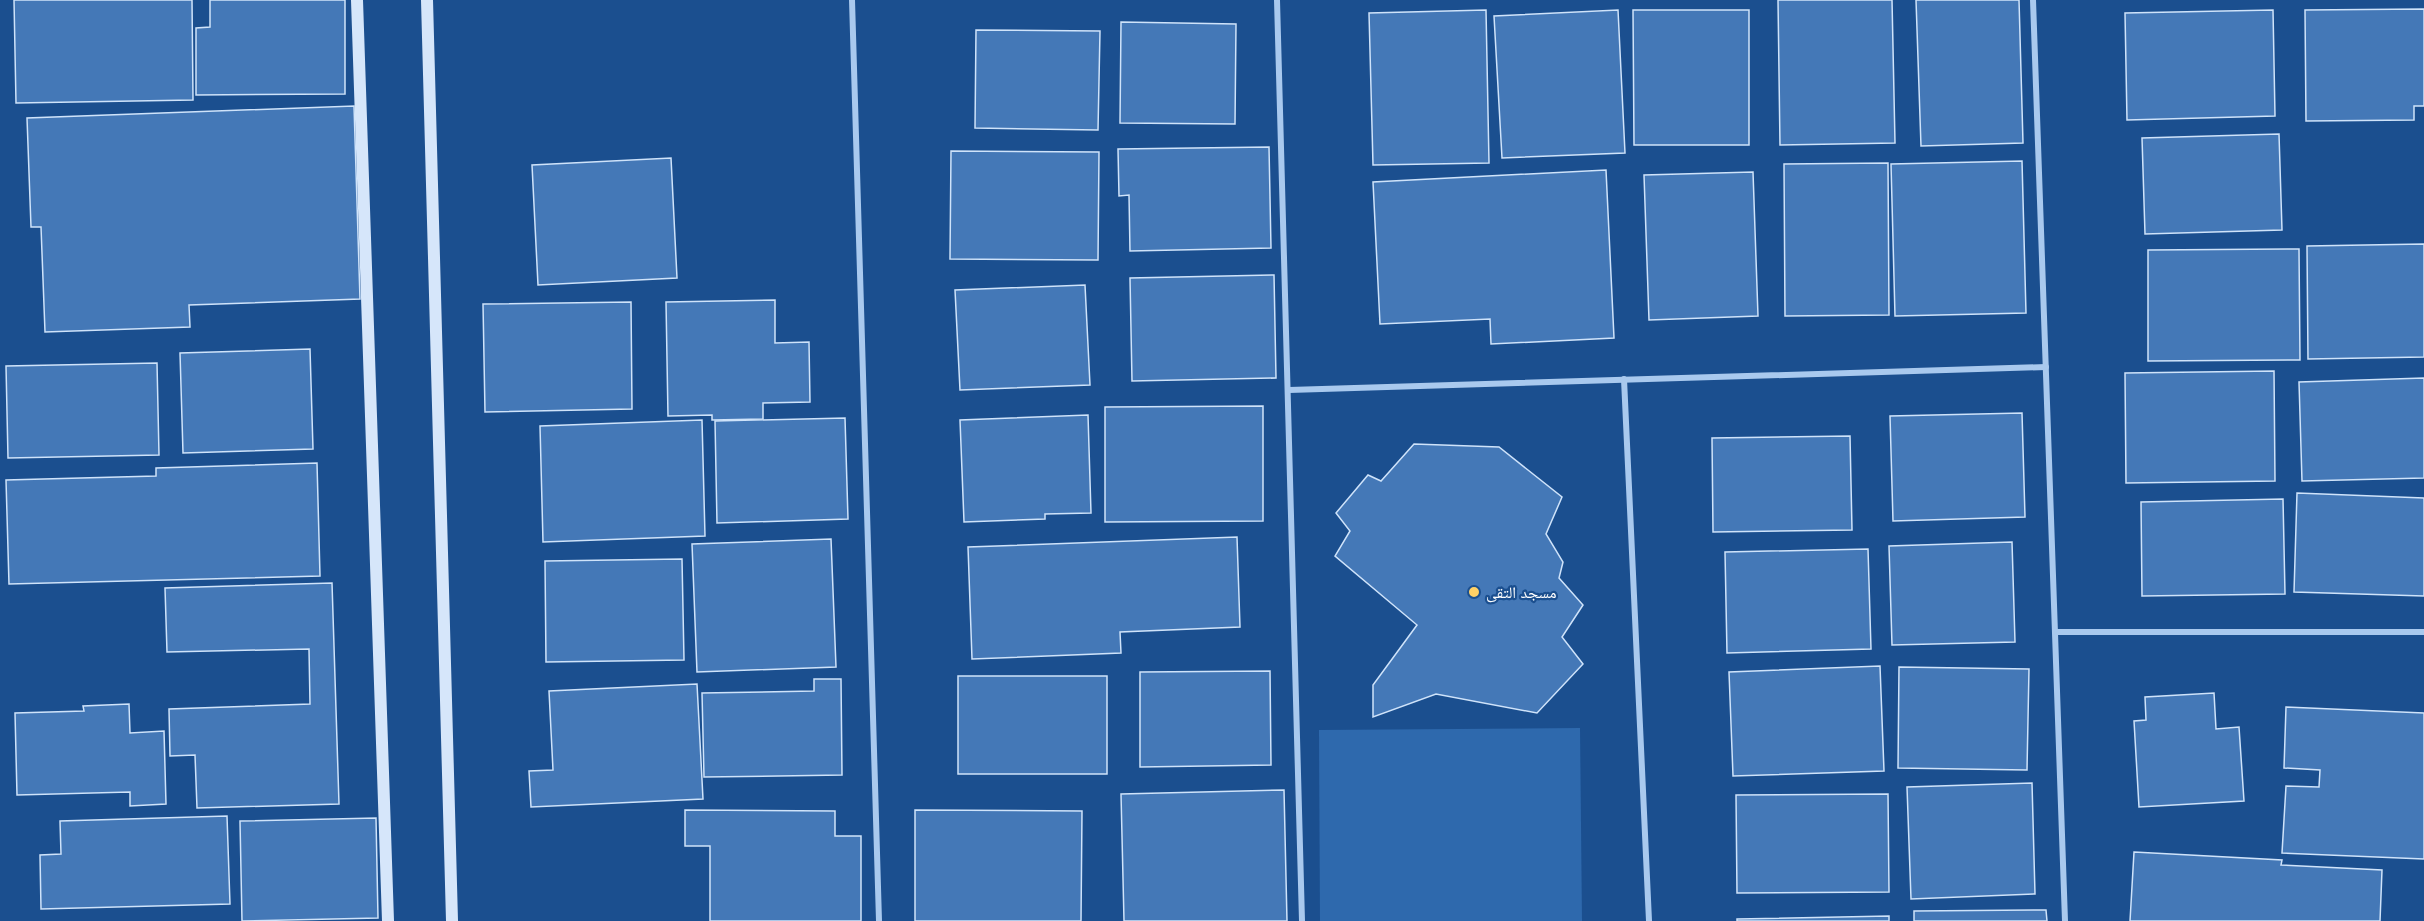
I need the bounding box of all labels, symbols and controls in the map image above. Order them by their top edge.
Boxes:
place label: مسجد التقى [1486,582,1557,603]
marker: مسجد التقى [1467,585,1481,599]

